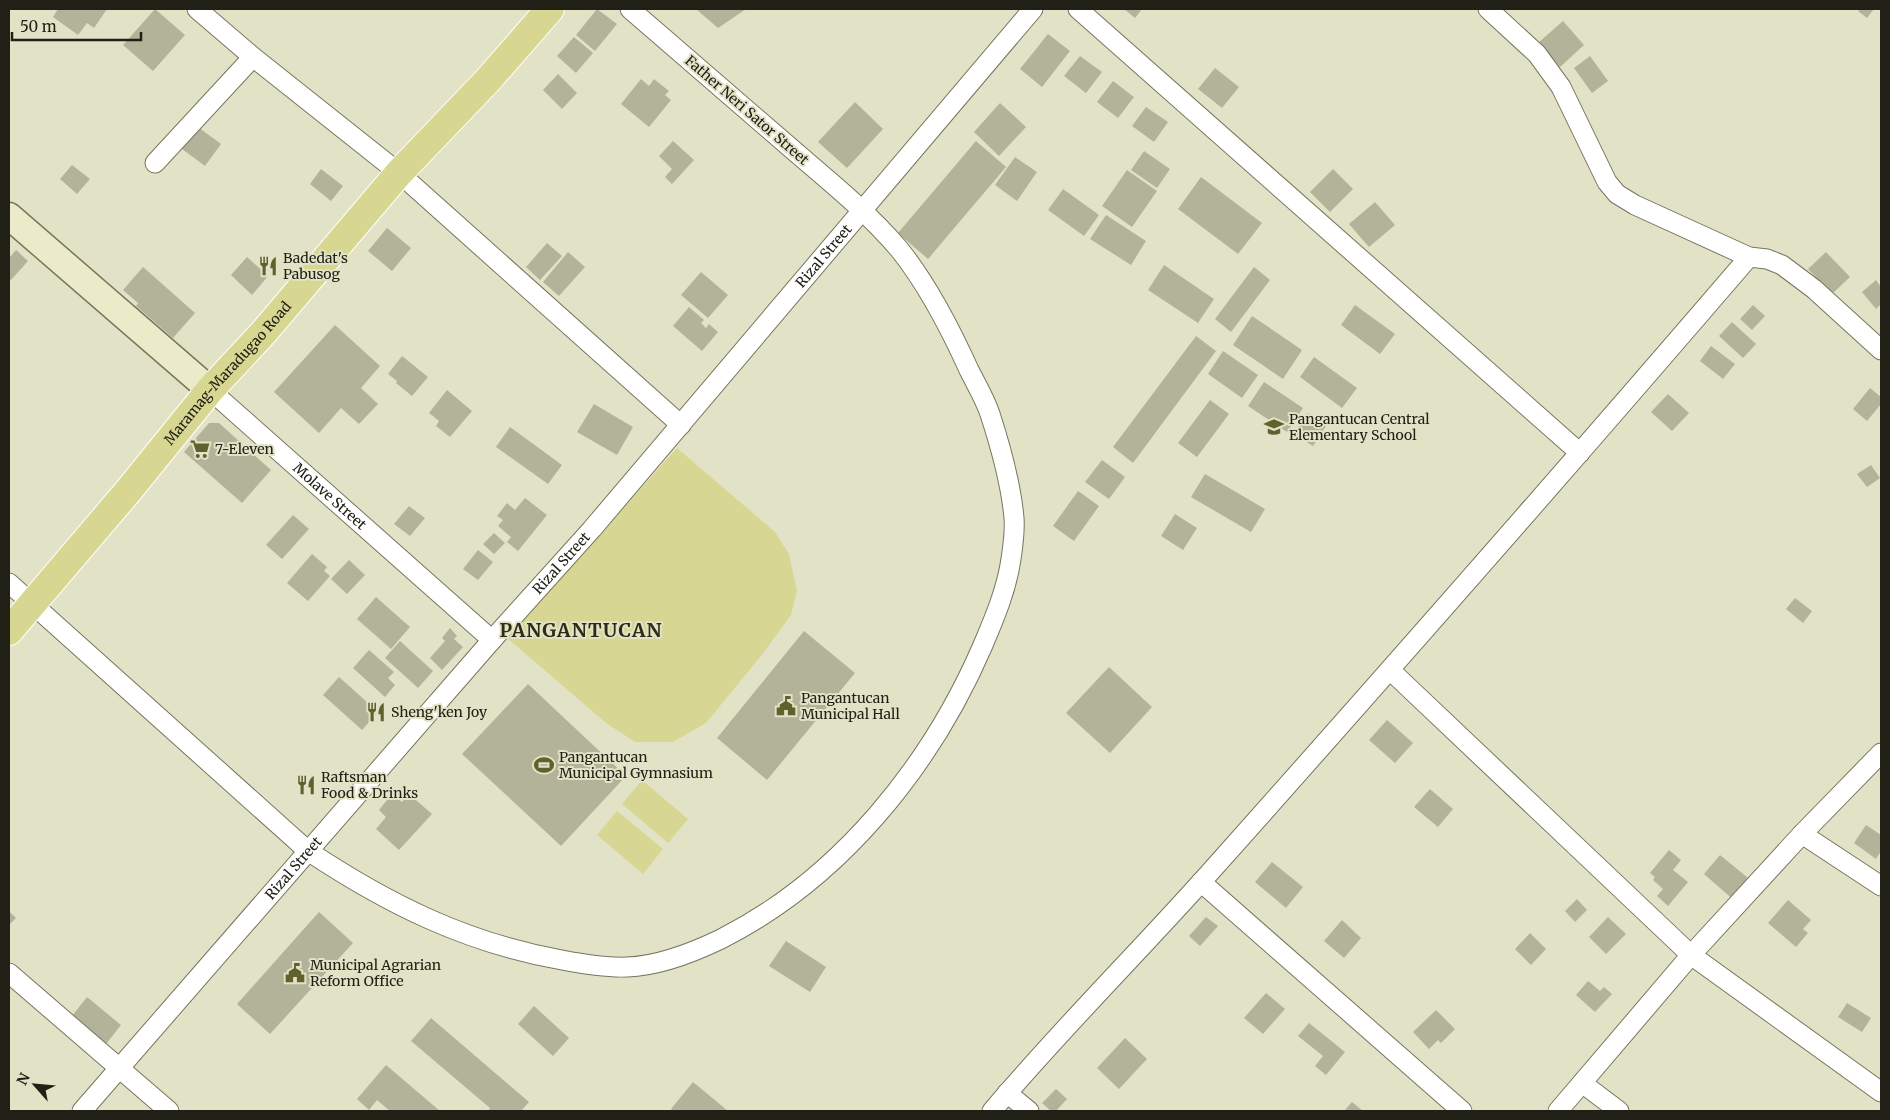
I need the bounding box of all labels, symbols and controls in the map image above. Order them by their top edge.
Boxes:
scale bar [12,10,141,42]
text: 50 m [20,17,57,36]
street label: Father Neri Sator Street [681,51,813,169]
street label: Rizal Street [792,220,856,291]
place label: Badedat's Pabusog [283,249,348,283]
restaurant icon: Badedat's Pabusog [257,255,279,277]
street label: Maramag-Maradugao Road [160,297,295,449]
place label: Pangantucan Central Elementary School [1289,410,1430,444]
school or university icon: Pangantucan Central Elementary School [1263,416,1285,438]
supermarket icon: 7-Eleven [189,438,211,460]
place label: 7-Eleven [215,440,274,458]
street label: Molave Street [289,459,371,534]
street label: Rizal Street [529,528,594,598]
district label: PANGANTUCAN [499,618,663,642]
place label: Pangantucan Municipal Hall [801,689,900,723]
public building icon: Pangantucan Municipal Hall [775,695,797,717]
restaurant icon: Sheng'ken Joy [365,701,387,723]
place label: Sheng'ken Joy [391,703,488,721]
place label: Pangantucan Municipal Gymnasium [559,748,713,782]
sports icon: Pangantucan Municipal Gymnasium [533,754,555,776]
place label: Raftsman Food & Drinks [321,768,418,802]
restaurant icon: Raftsman Food & Drinks [295,774,317,796]
street label: Rizal Street [261,833,326,903]
place label: Municipal Agrarian Reform Office [310,956,441,990]
public building icon: Municipal Agrarian Reform Office [284,962,306,984]
north arrow [10,1060,60,1110]
text: N [13,1070,34,1088]

